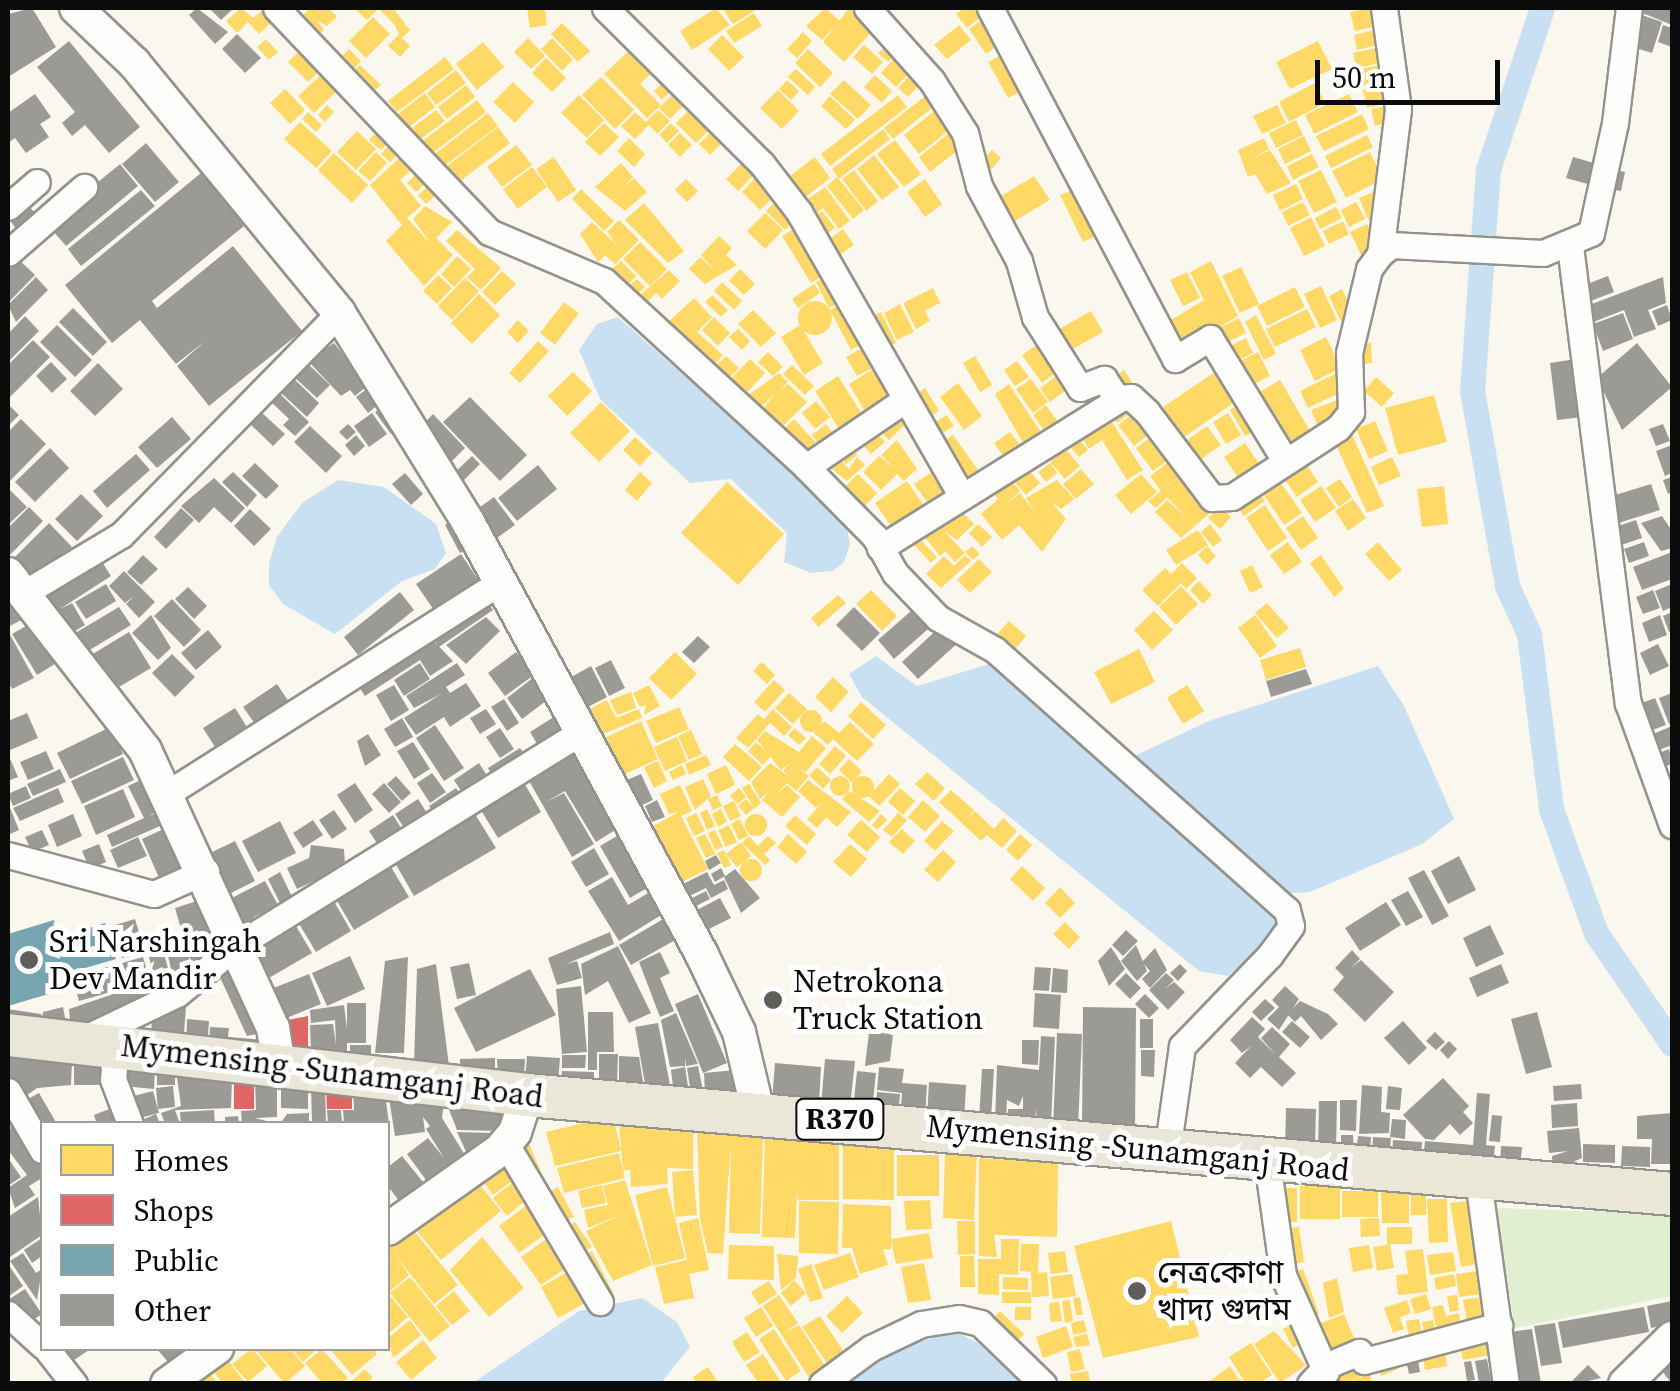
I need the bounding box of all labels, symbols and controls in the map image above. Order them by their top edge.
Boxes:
scale bar [1320,40,1505,102]
text: 50 m [1332,57,1396,98]
place label: Sri Narshingah Dev Mandir [49,923,262,998]
marker: Sri Narshingah Dev Mandir [18,949,40,971]
place label: Netrokona Truck Station [793,963,983,1038]
marker: Netrokona Truck Station [762,989,784,1011]
street label: Mymensing -Sunamganj Road [119,1026,545,1116]
road number: R370 [795,1094,885,1144]
street label: Mymensing -Sunamganj Road [925,1107,1351,1189]
legend [40,1121,390,1351]
text: Homes [134,1140,229,1181]
text: Shops [134,1190,214,1231]
text: Public [134,1240,219,1281]
place label: ‌নেত্র‌কোণা খাদ্য গুদাম [1157,1254,1291,1329]
marker: ‌নেত্র‌কোণা খাদ্য গুদাম [1126,1280,1148,1302]
text: Other [134,1290,211,1331]

